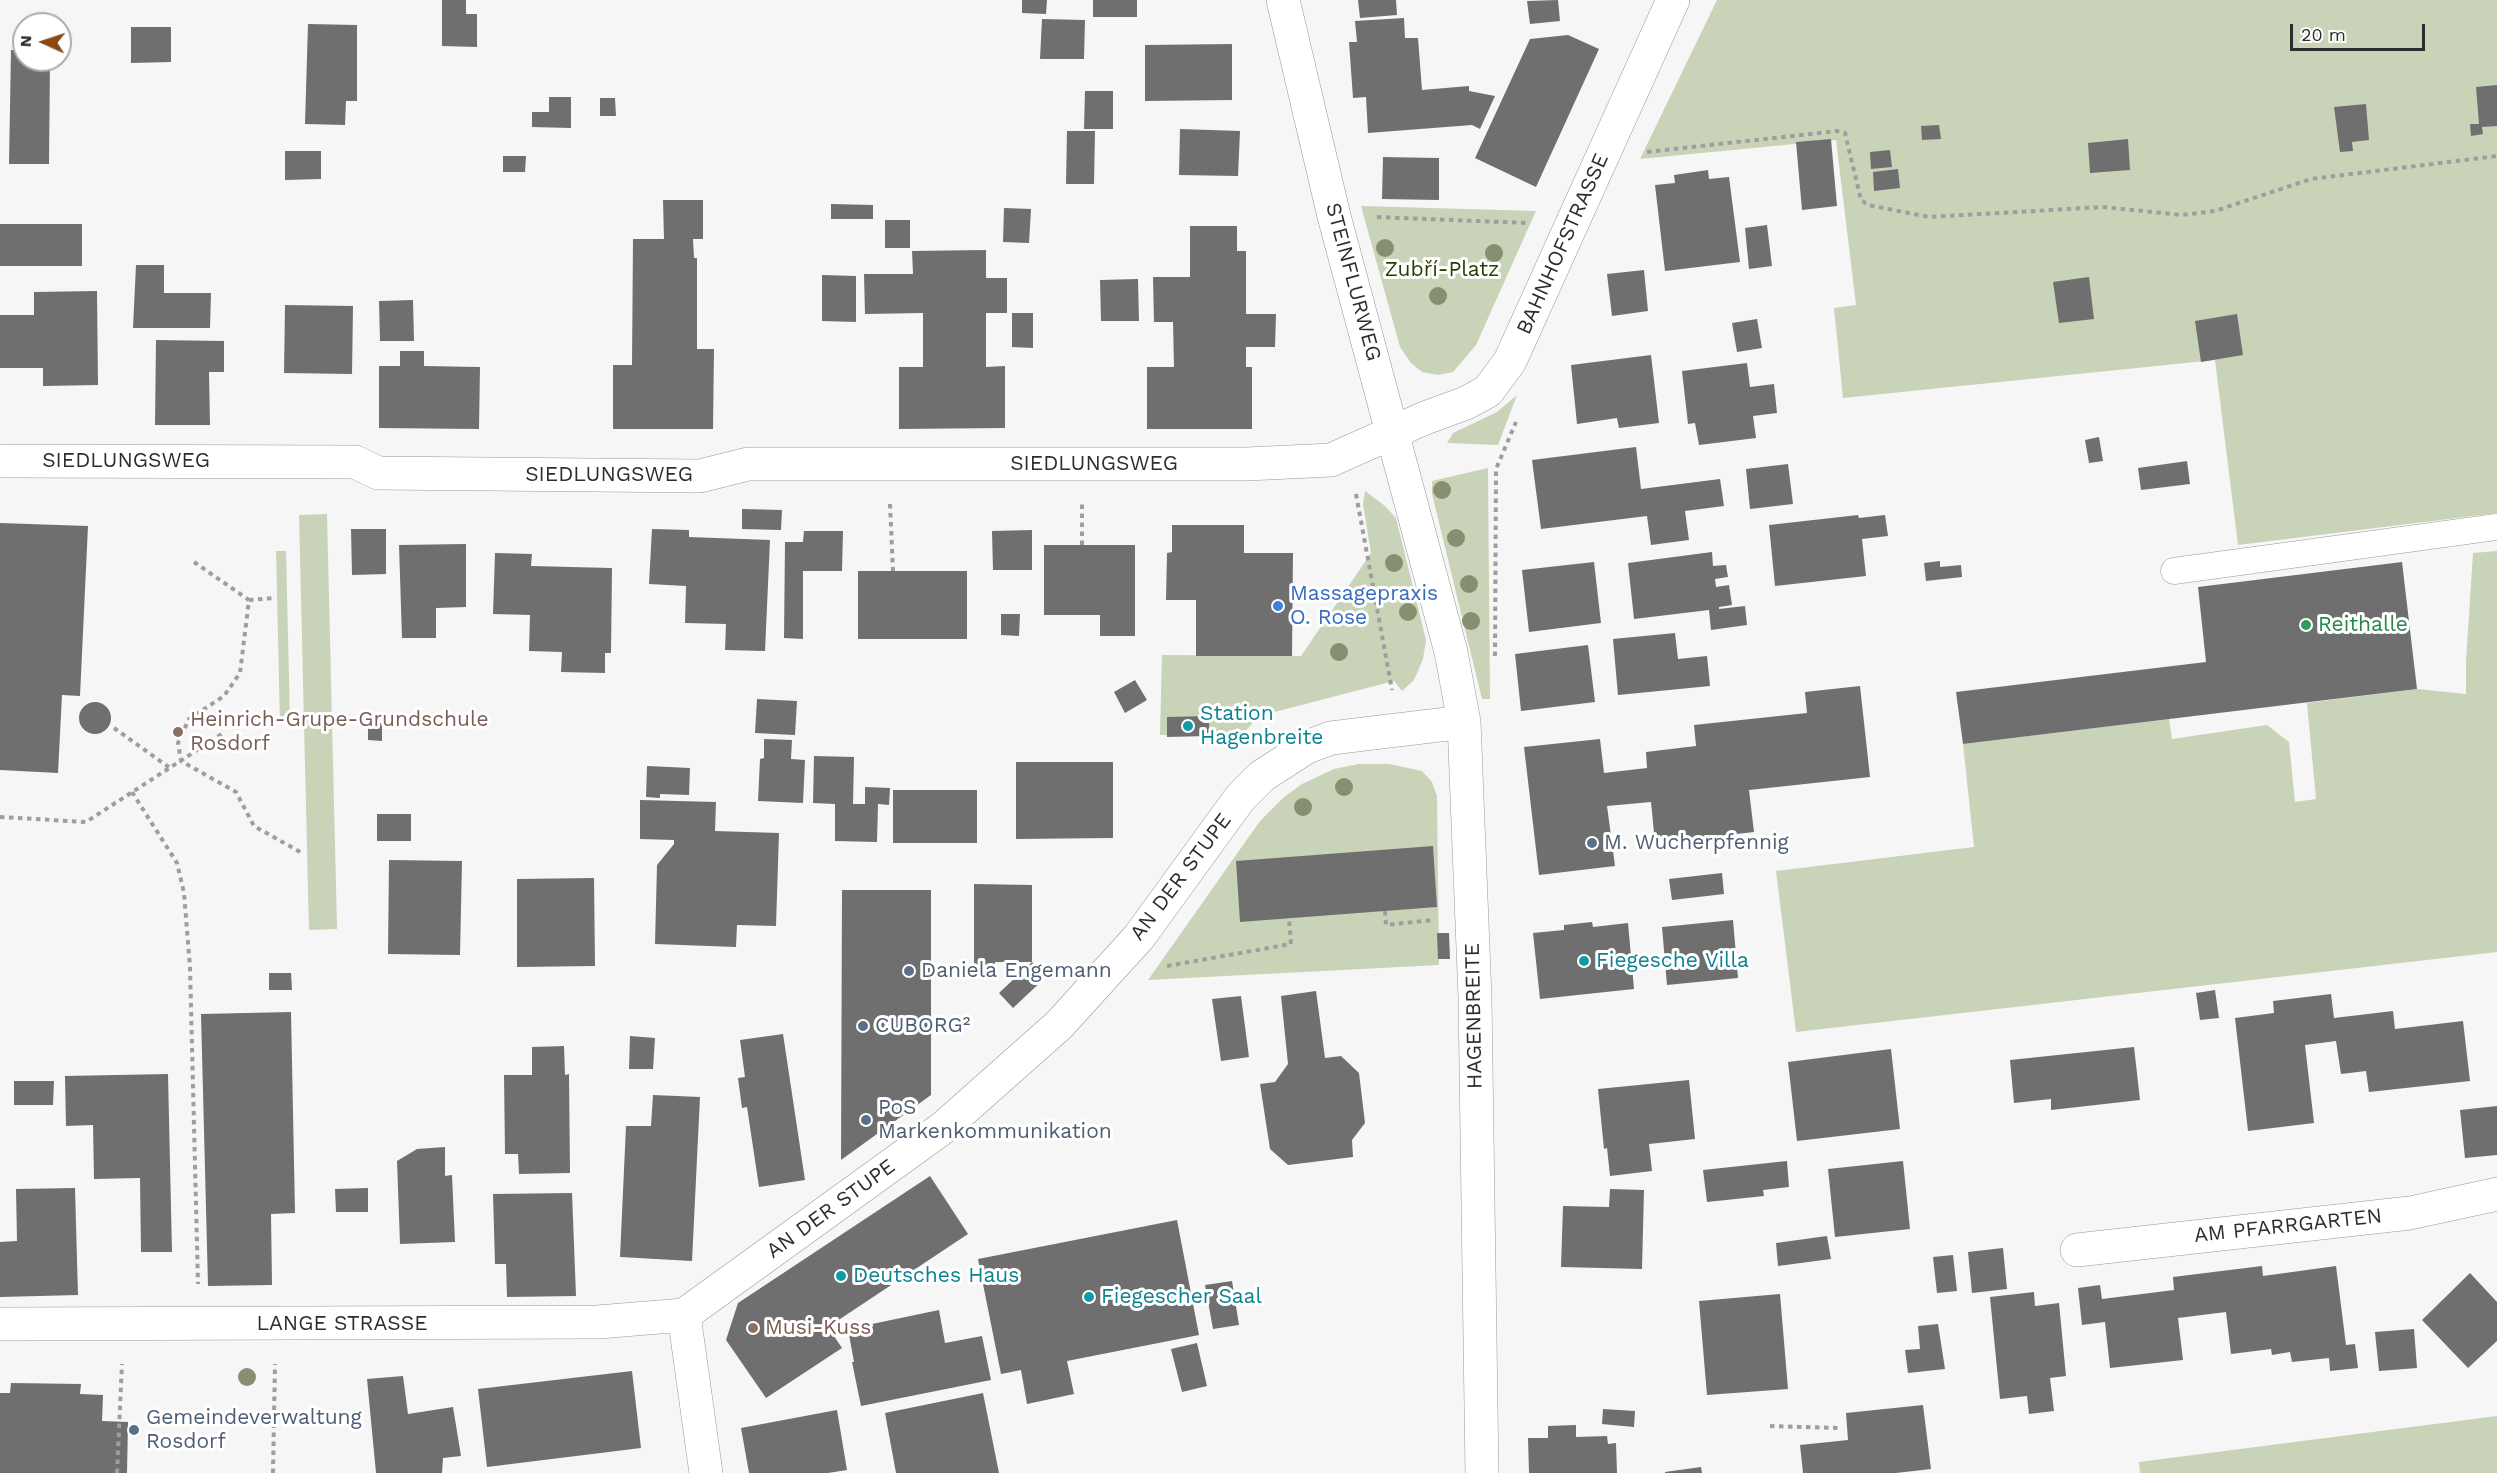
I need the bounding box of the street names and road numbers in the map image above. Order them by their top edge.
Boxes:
street label: BAHNHOFSTRASSE [1512,150,1614,338]
street label: STEINFLURWEG [1320,200,1386,364]
street label: SIEDLUNGSWEG [42,448,210,474]
street label: SIEDLUNGSWEG [1010,451,1178,477]
street label: SIEDLUNGSWEG [525,462,693,488]
street label: AN DER STUPE [1125,808,1237,946]
street label: HAGENBREITE [1460,943,1488,1089]
street label: AN DER STUPE [762,1154,900,1264]
street label: AM PFARRGARTEN [2193,1204,2383,1248]
street label: LANGE STRASSE [256,1311,428,1337]

